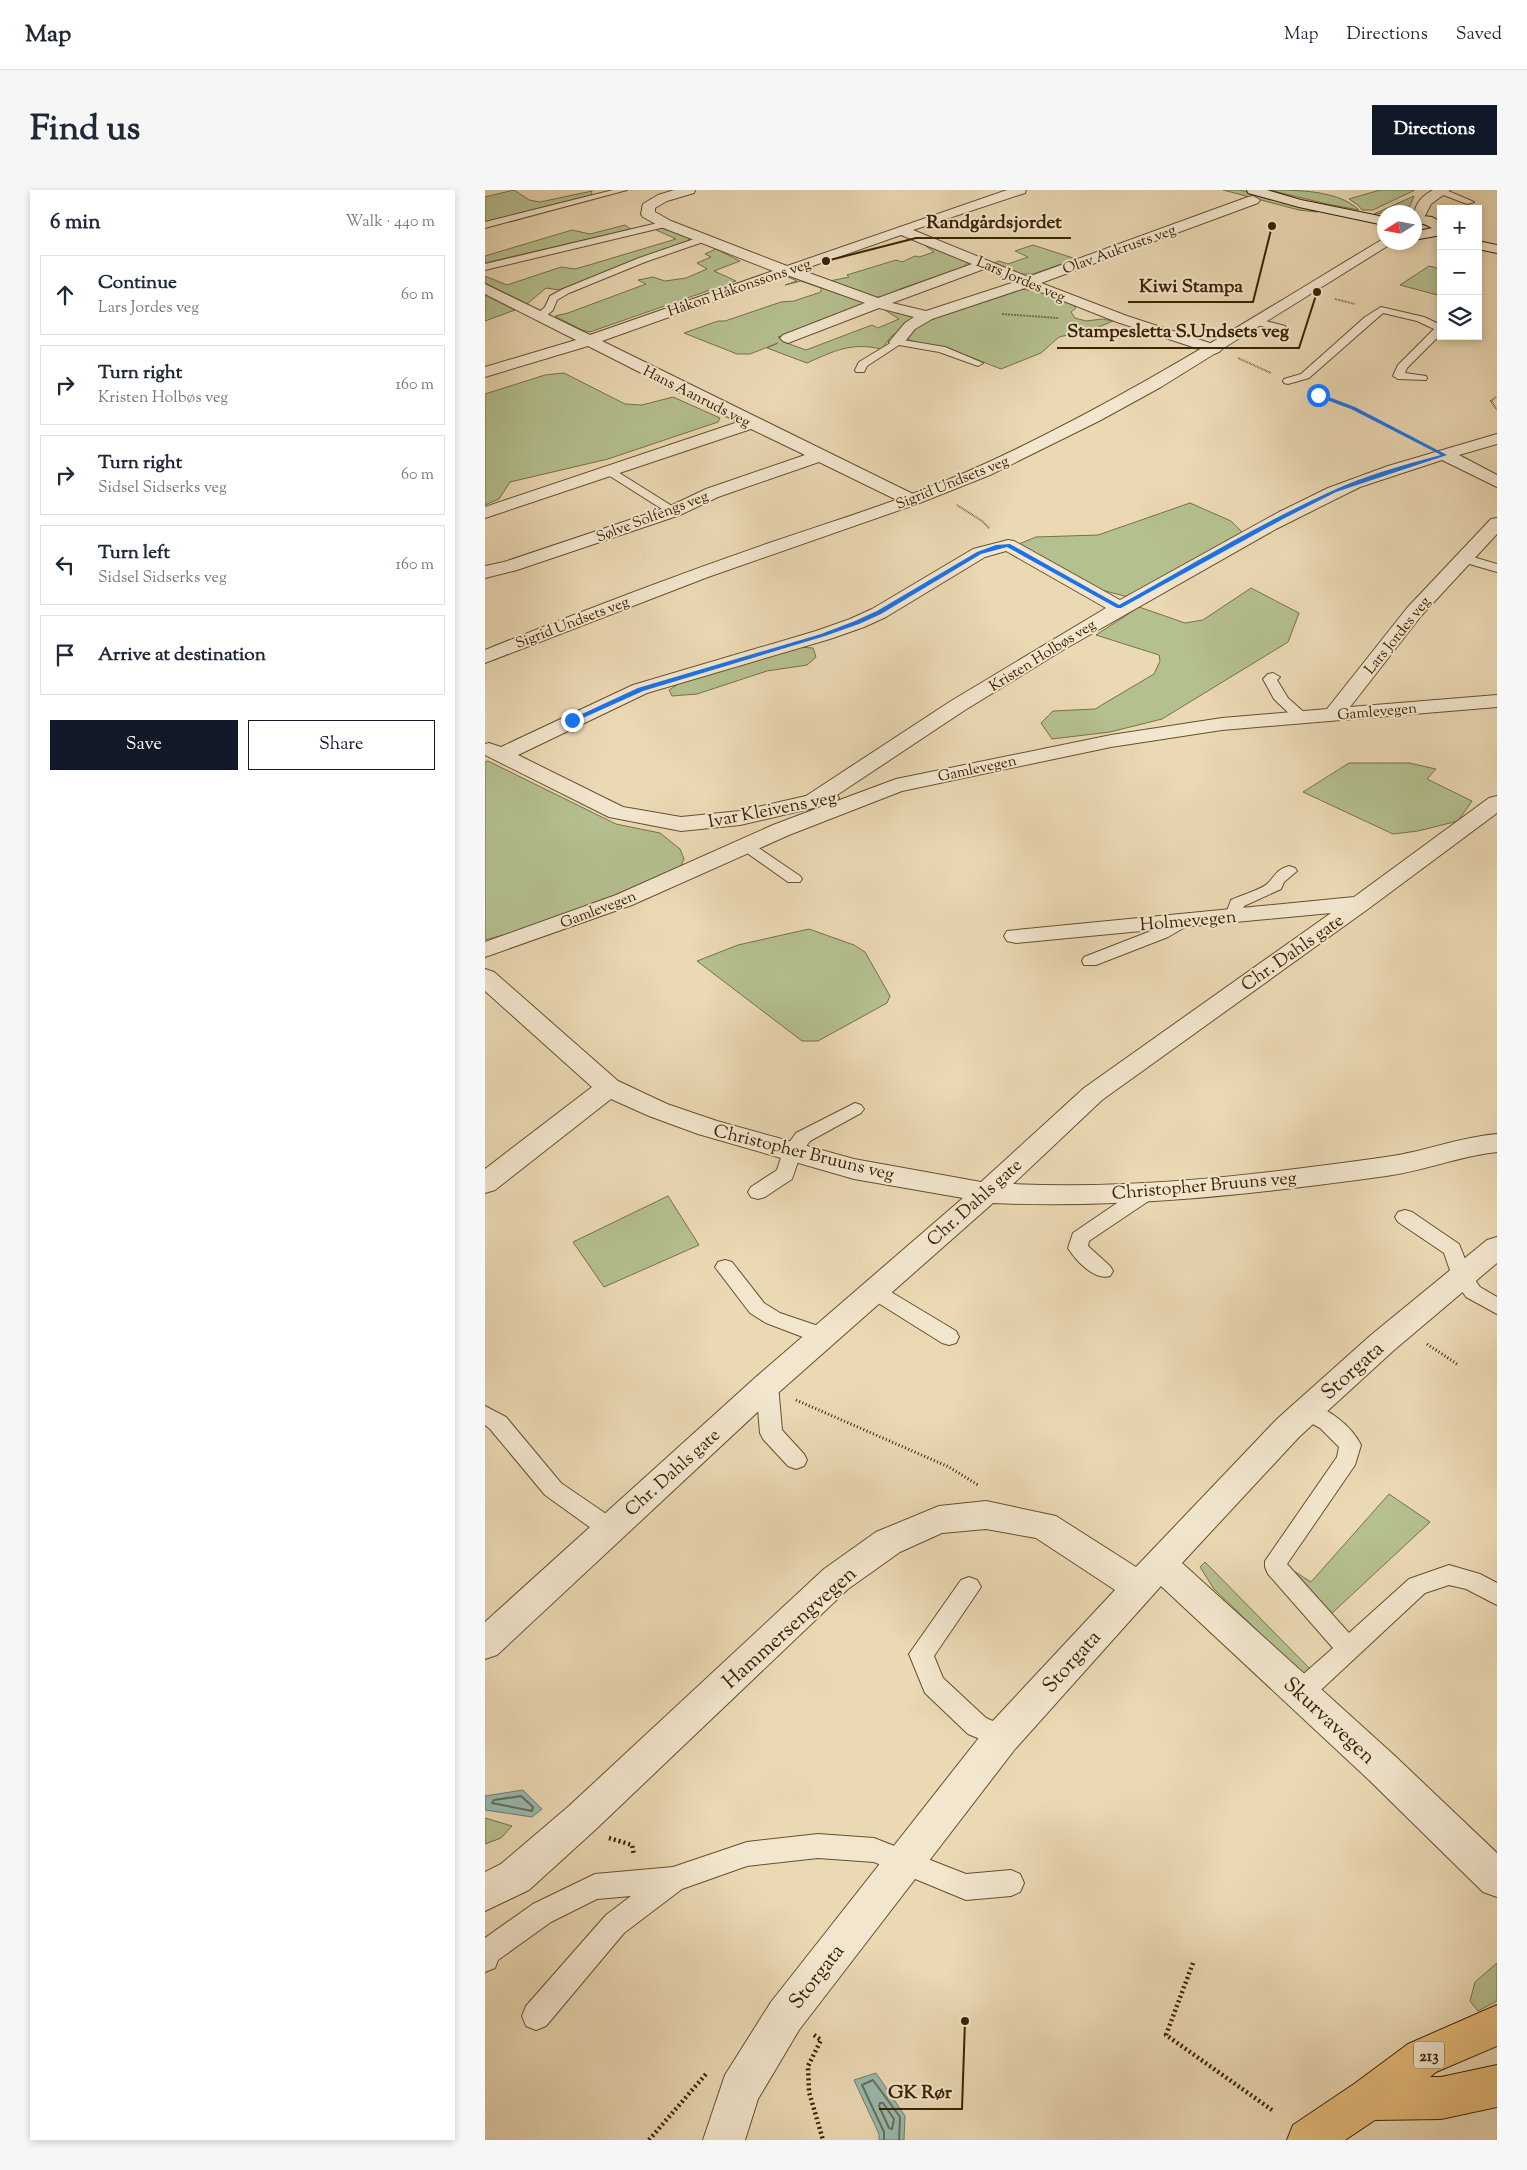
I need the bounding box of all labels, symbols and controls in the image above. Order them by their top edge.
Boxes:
text: Map [25,18,71,52]
text: Map [1284,22,1319,48]
text: Directions [1347,22,1428,48]
text: Saved [1456,22,1502,48]
text: Find us [30,105,140,156]
button: Directions [1372,105,1497,155]
callout: Randgårdsjordet [916,204,1071,238]
north arrow [1377,205,1422,250]
map controls [1437,205,1482,340]
button: + [1437,205,1482,250]
text: 6 min [50,208,101,238]
text: Randgårdsjordet [926,210,1062,237]
text: Walk · 440 m [346,211,435,234]
street label: Olav Aukrusts veg [1060,220,1179,281]
button: − [1437,250,1482,295]
street label: Lars Jordes veg [973,252,1068,309]
street label: Håkon Håkonssons veg [665,254,814,323]
callout: Kiwi Stampa [1128,268,1253,302]
text: Continue [98,270,177,297]
text: Kiwi Stampa [1139,274,1243,301]
icon: ahead [51,281,79,309]
text: 60 m [401,284,434,307]
button: layers [1437,295,1482,340]
text: Lars Jordes veg [98,297,199,320]
callout: Stampesletta S.Undsets veg [1057,314,1299,348]
text: Stampesletta S.Undsets veg [1067,319,1290,346]
text: Turn right [98,360,182,387]
street label: Hans Aanruds veg [639,361,754,434]
icon: right [51,371,79,399]
text: 160 m [396,374,434,397]
route start [1307,384,1330,407]
text: Kristen Holbøs veg [98,387,228,410]
text: Turn right [98,450,182,477]
street label: Sigrid Undsets veg [893,451,1012,516]
icon: right [51,461,79,489]
text: 60 m [401,464,434,487]
text: Sidsel Sidserks veg [98,477,227,500]
street label: Sølve Solfengs veg [593,486,712,548]
text: Turn left [98,540,170,567]
icon: left [51,551,79,579]
text: 160 m [396,554,434,577]
text: Sidsel Sidserks veg [98,567,227,590]
street label: Sigrid Undsets veg [513,592,632,655]
street label: Lars Jordes veg [1360,593,1436,679]
street label: Kristen Holbøs veg [985,615,1100,698]
icon: arrive [51,641,79,669]
text: Arrive at destination [98,642,266,669]
street label: Gamlevegen [1336,699,1418,726]
route end [561,709,584,732]
button: Save [50,720,238,770]
button: Share [248,720,435,770]
street label: Gamlevegen [936,751,1019,788]
street label: Ivar Kleivens veg [706,786,839,836]
street label: Gamlevegen [557,886,640,935]
street label: Holmevegen [1139,905,1238,939]
street label: Chr. Dahls gate [1236,908,1350,999]
street label: Christopher Bruuns veg [710,1119,897,1189]
street label: Chr. Dahls gate [922,1154,1029,1253]
street label: Christopher Bruuns veg [1111,1166,1298,1208]
street label: Storgata [1315,1335,1392,1408]
street label: Chr. Dahls gate [620,1424,727,1523]
street label: Hammersengvegen [717,1560,864,1697]
street label: Storgata [1036,1624,1109,1700]
street label: Skurvavegen [1276,1671,1381,1772]
street label: Storgata [782,1938,853,2016]
road number: 213 [1414,2042,1444,2068]
callout: GK Rør [879,2075,962,2109]
text: GK Rør [888,2080,953,2107]

